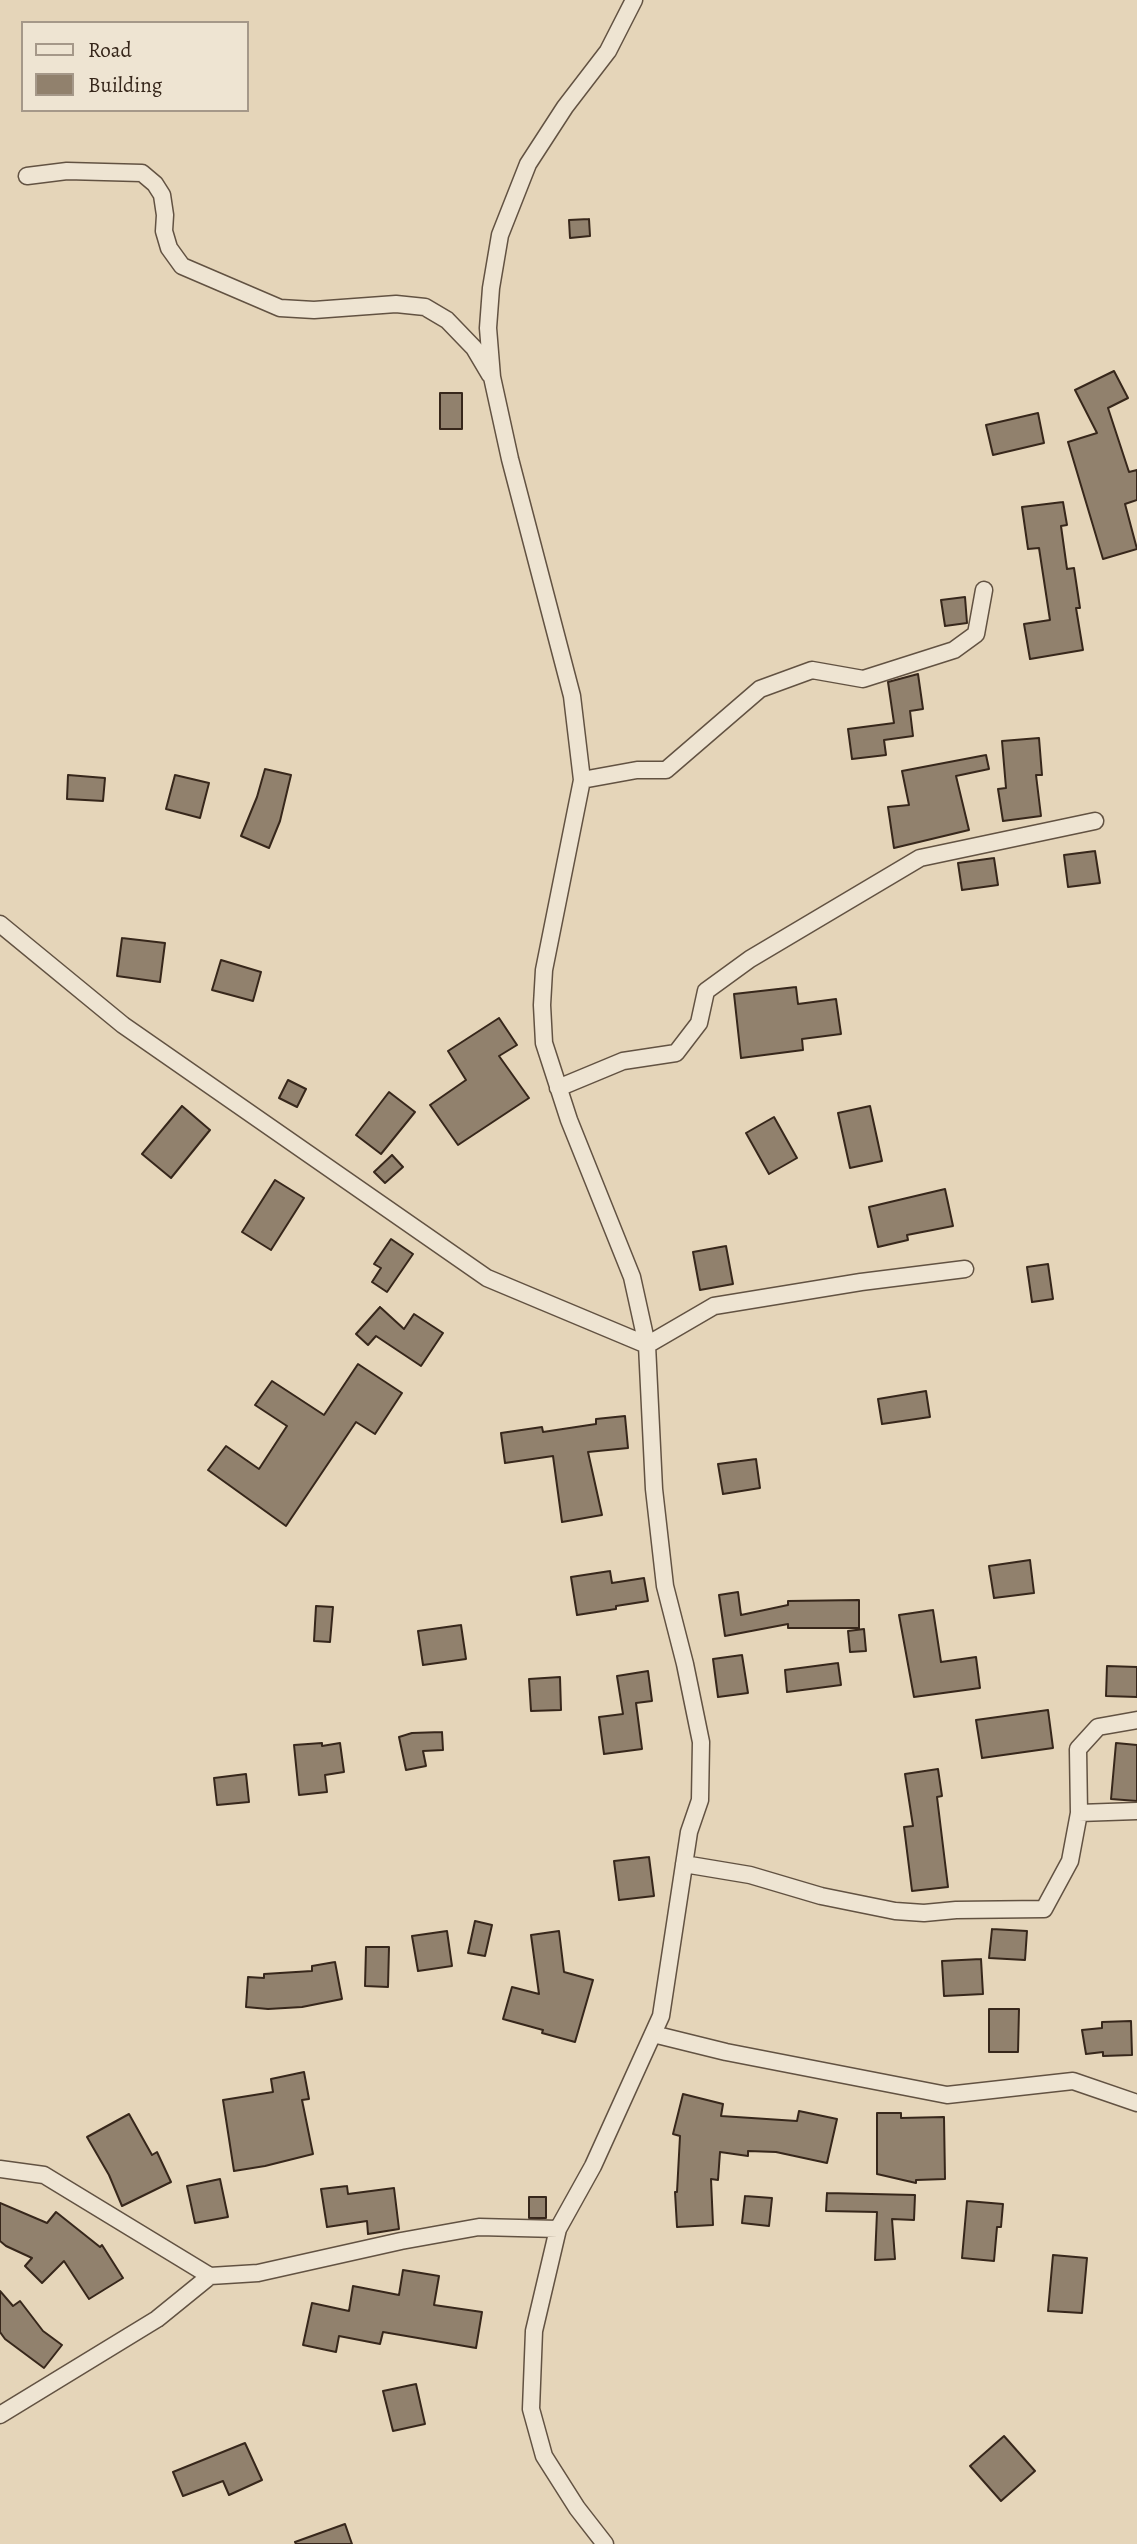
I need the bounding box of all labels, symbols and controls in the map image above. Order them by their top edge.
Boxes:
legend [21,21,248,112]
text: Road [88,36,132,64]
text: Building [88,71,162,99]

